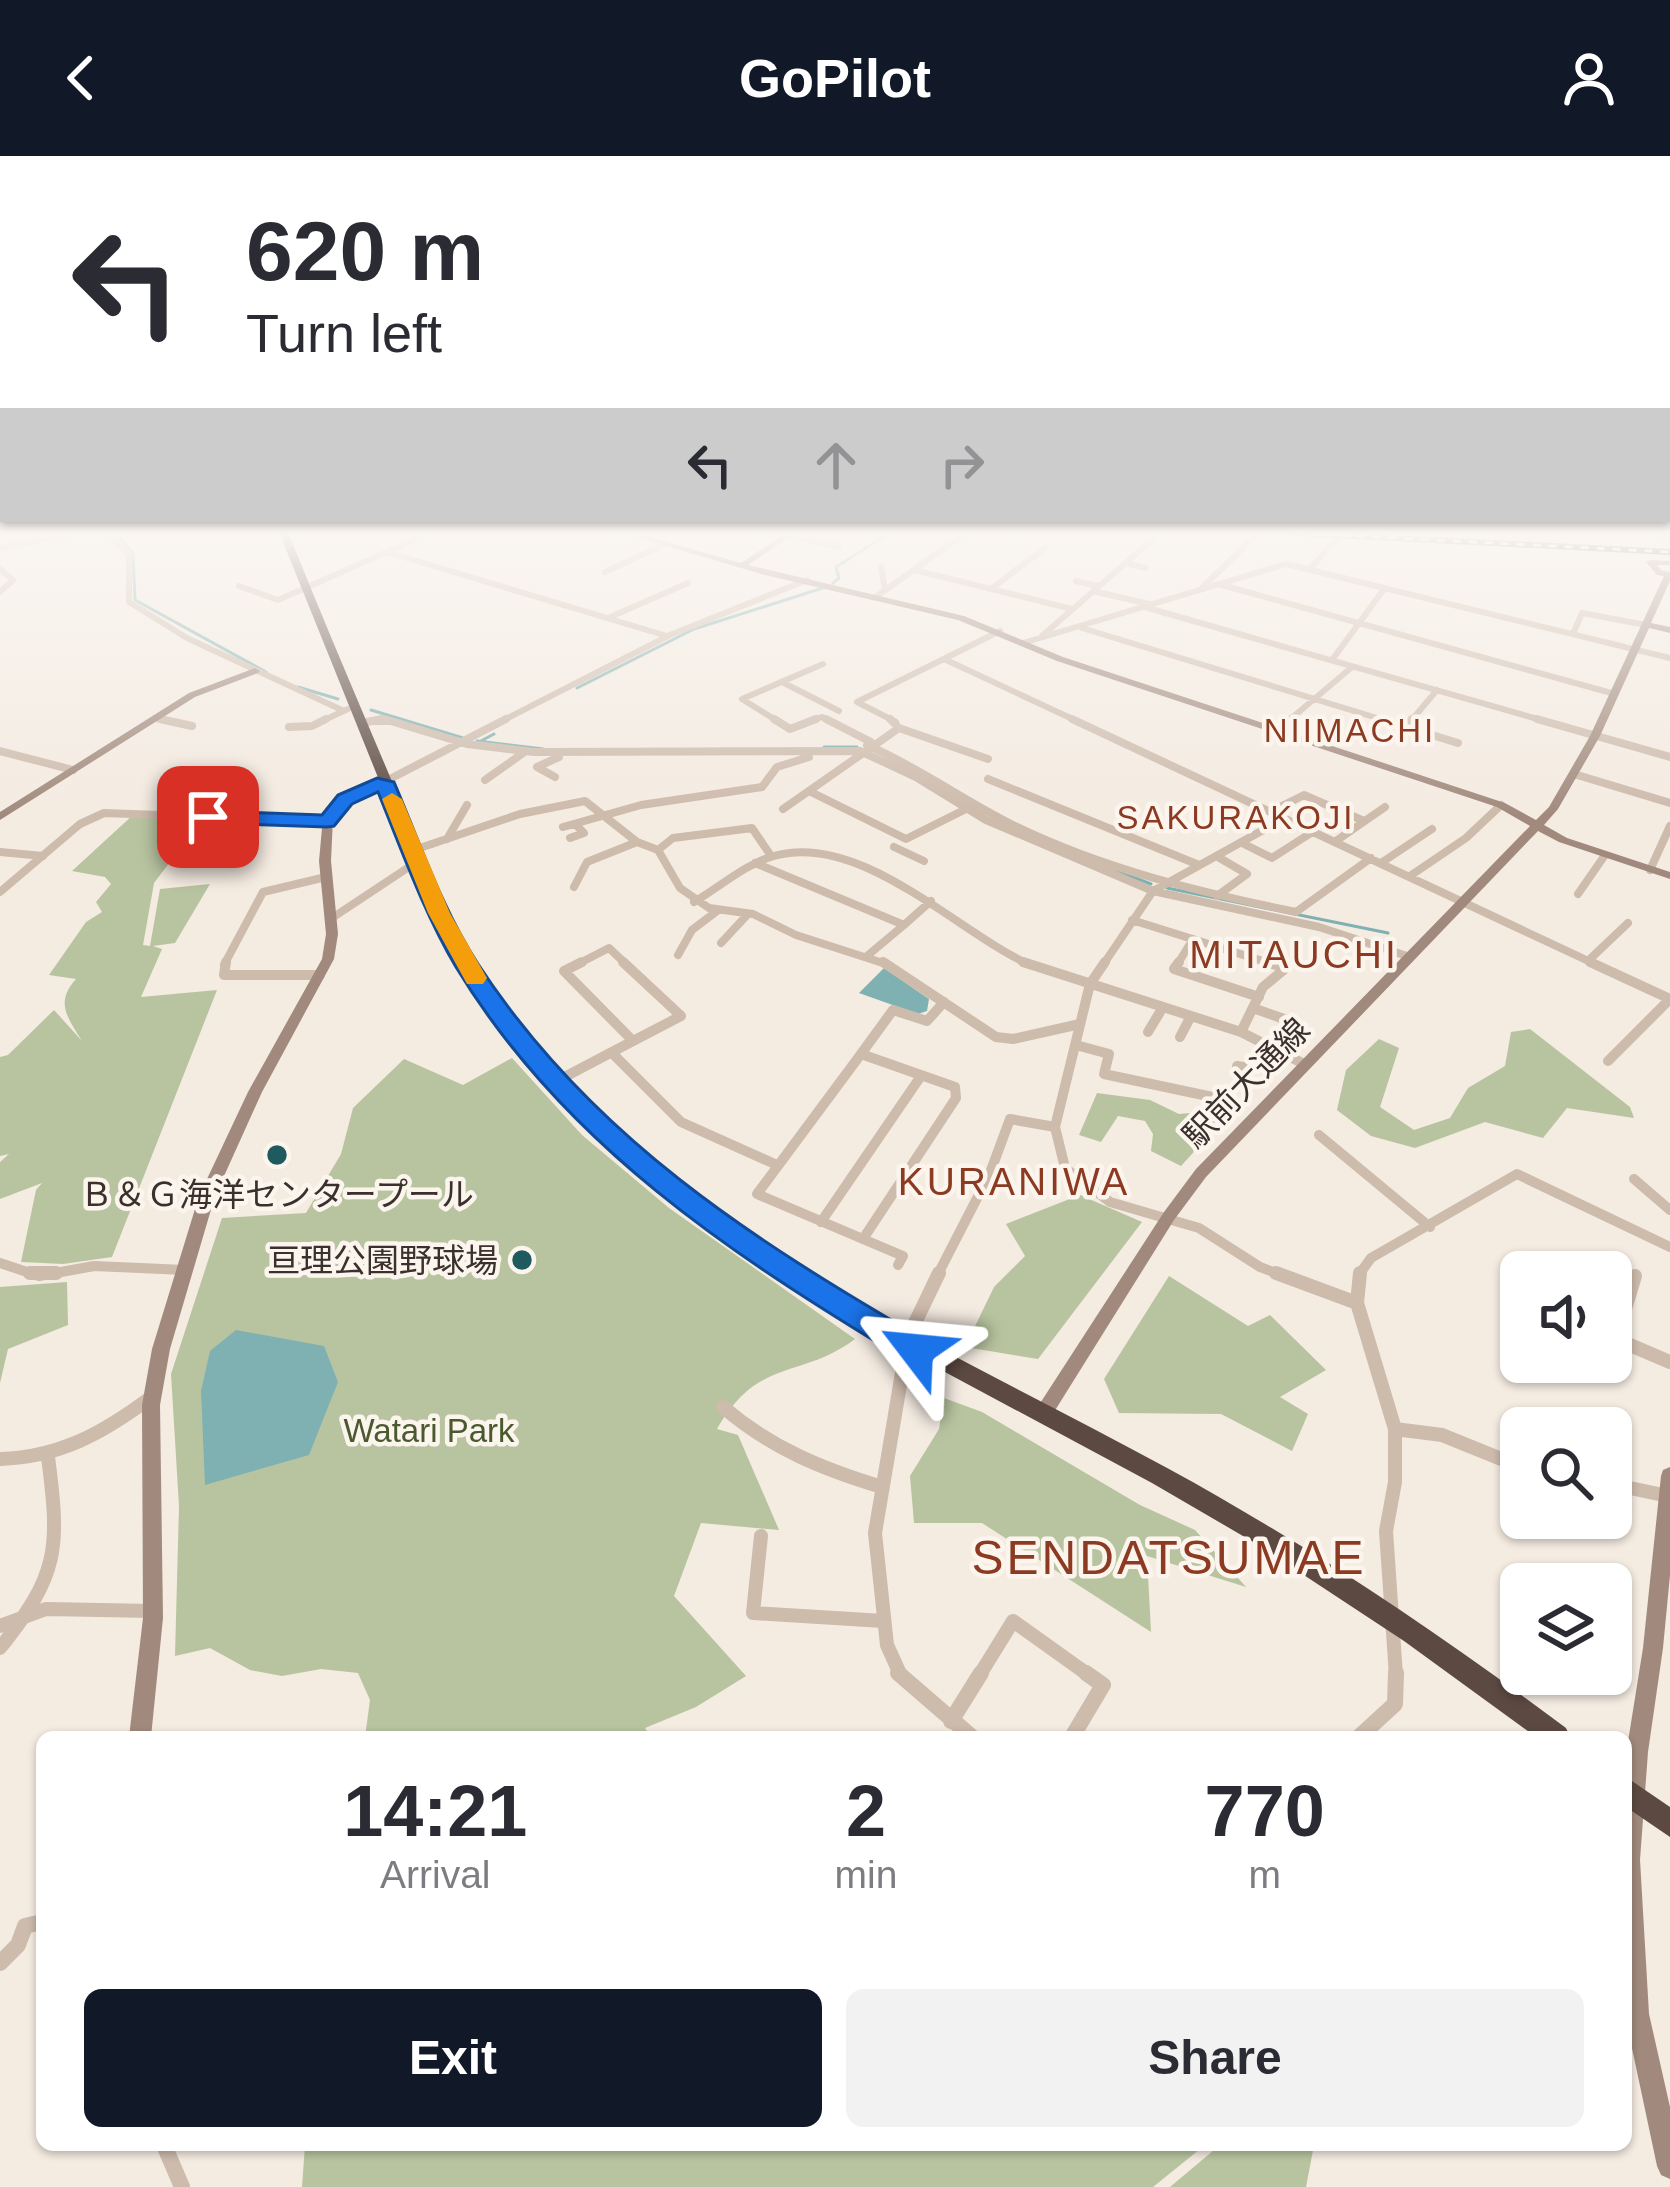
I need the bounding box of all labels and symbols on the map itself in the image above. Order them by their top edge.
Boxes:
district label: NIIMACHI [1264,712,1436,749]
pin [157,766,259,868]
district label: SAKURAKOJI [1116,799,1356,836]
district label: MITAUCHI [1189,933,1399,976]
street label: 駅前大通線 [1175,1011,1317,1155]
marker: Ｂ＆Ｇ海洋センタープール [264,1142,290,1168]
district label: KURANIWA [898,1160,1130,1203]
place label: Ｂ＆Ｇ海洋センタープール [80,1176,474,1213]
place label: 亘理公園野球場 [267,1242,498,1279]
marker: 亘理公園野球場 [509,1247,535,1273]
position arrow [853,1287,979,1413]
park label: Watari Park [343,1412,515,1449]
district label: SENDATSUMAE [972,1531,1366,1584]

